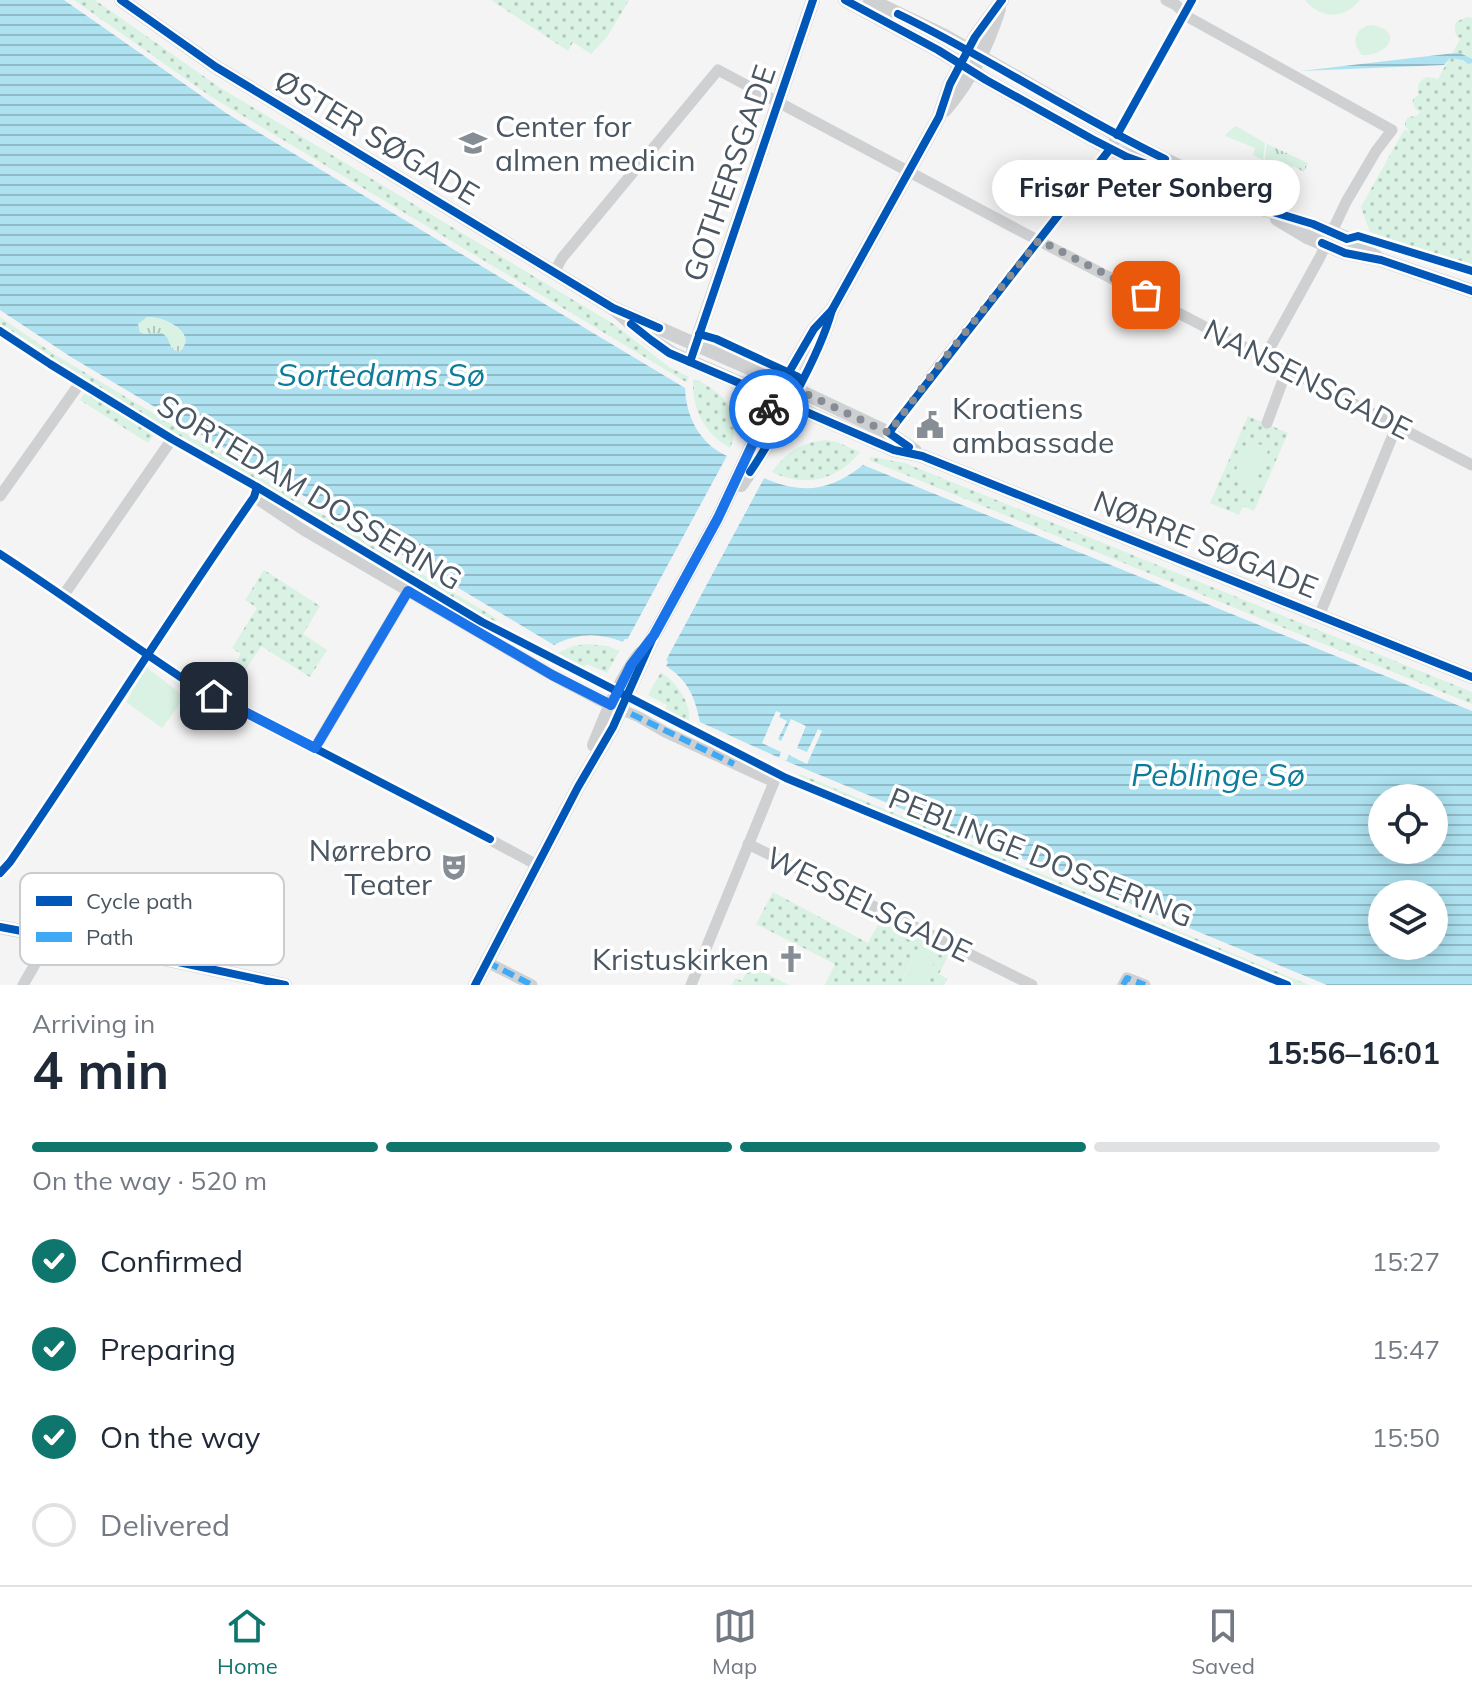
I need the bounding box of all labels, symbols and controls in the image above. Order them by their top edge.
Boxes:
street label: GOTHERSGADE [674,60,784,286]
street label: ØSTER SØGADE [268,61,486,213]
place label: Center for almen medicin [495,107,696,179]
school or university icon: Center for almen medicin [458,128,488,158]
callout: Frisør Peter Sonberg [992,159,1300,215]
text: Frisør Peter Sonberg [1019,171,1273,204]
pin [1112,261,1180,329]
icon: bag [1124,273,1168,317]
street label: NANSENSGADE [1198,310,1418,448]
water label: Sortedams Sø [277,354,485,394]
courier [729,369,809,449]
street label: SORTEDAM DOSSERING [151,386,469,598]
icon: bike [747,387,791,431]
place label: Kroatiens ambassade [952,389,1114,461]
public building icon: Kroatiens ambassade [915,410,945,440]
street label: NØRRE SØGADE [1088,482,1324,606]
pin [180,662,248,730]
icon: home [192,674,236,718]
water label: Peblinge Sø [1131,754,1305,794]
street label: PEBLINGE DOSSERING [883,779,1199,935]
map controls [1368,784,1448,960]
button: locate [1368,784,1448,864]
place label: Nørrebro Teater [309,831,432,903]
street label: WESSELSGADE [760,838,978,970]
theatre icon: Nørrebro Teater [439,852,469,882]
legend [20,873,284,965]
button: layers [1368,880,1448,960]
text: Cycle path [86,887,193,915]
text: Path [86,923,134,951]
place label: Kristuskirken [592,940,769,978]
church icon: Kristuskirken [776,944,806,974]
text: Arriving in [32,1007,155,1040]
text: 15:56–16:01 [1266,1034,1440,1072]
text: 4 min [32,1037,169,1102]
text: On the way · 520 m [32,1164,267,1197]
icon: check [32,1239,76,1283]
text: Confirmed [100,1242,243,1280]
text: 15:27 [1372,1245,1440,1278]
icon: check [32,1327,76,1371]
text: Preparing [100,1330,236,1368]
text: 15:47 [1372,1333,1440,1366]
icon: check [32,1415,76,1459]
text: On the way [100,1418,260,1456]
text: 15:50 [1372,1421,1440,1454]
text: Delivered [100,1506,230,1544]
tab: Home [217,1604,278,1680]
tab: Map [712,1604,757,1680]
tab: Saved [1191,1604,1255,1680]

